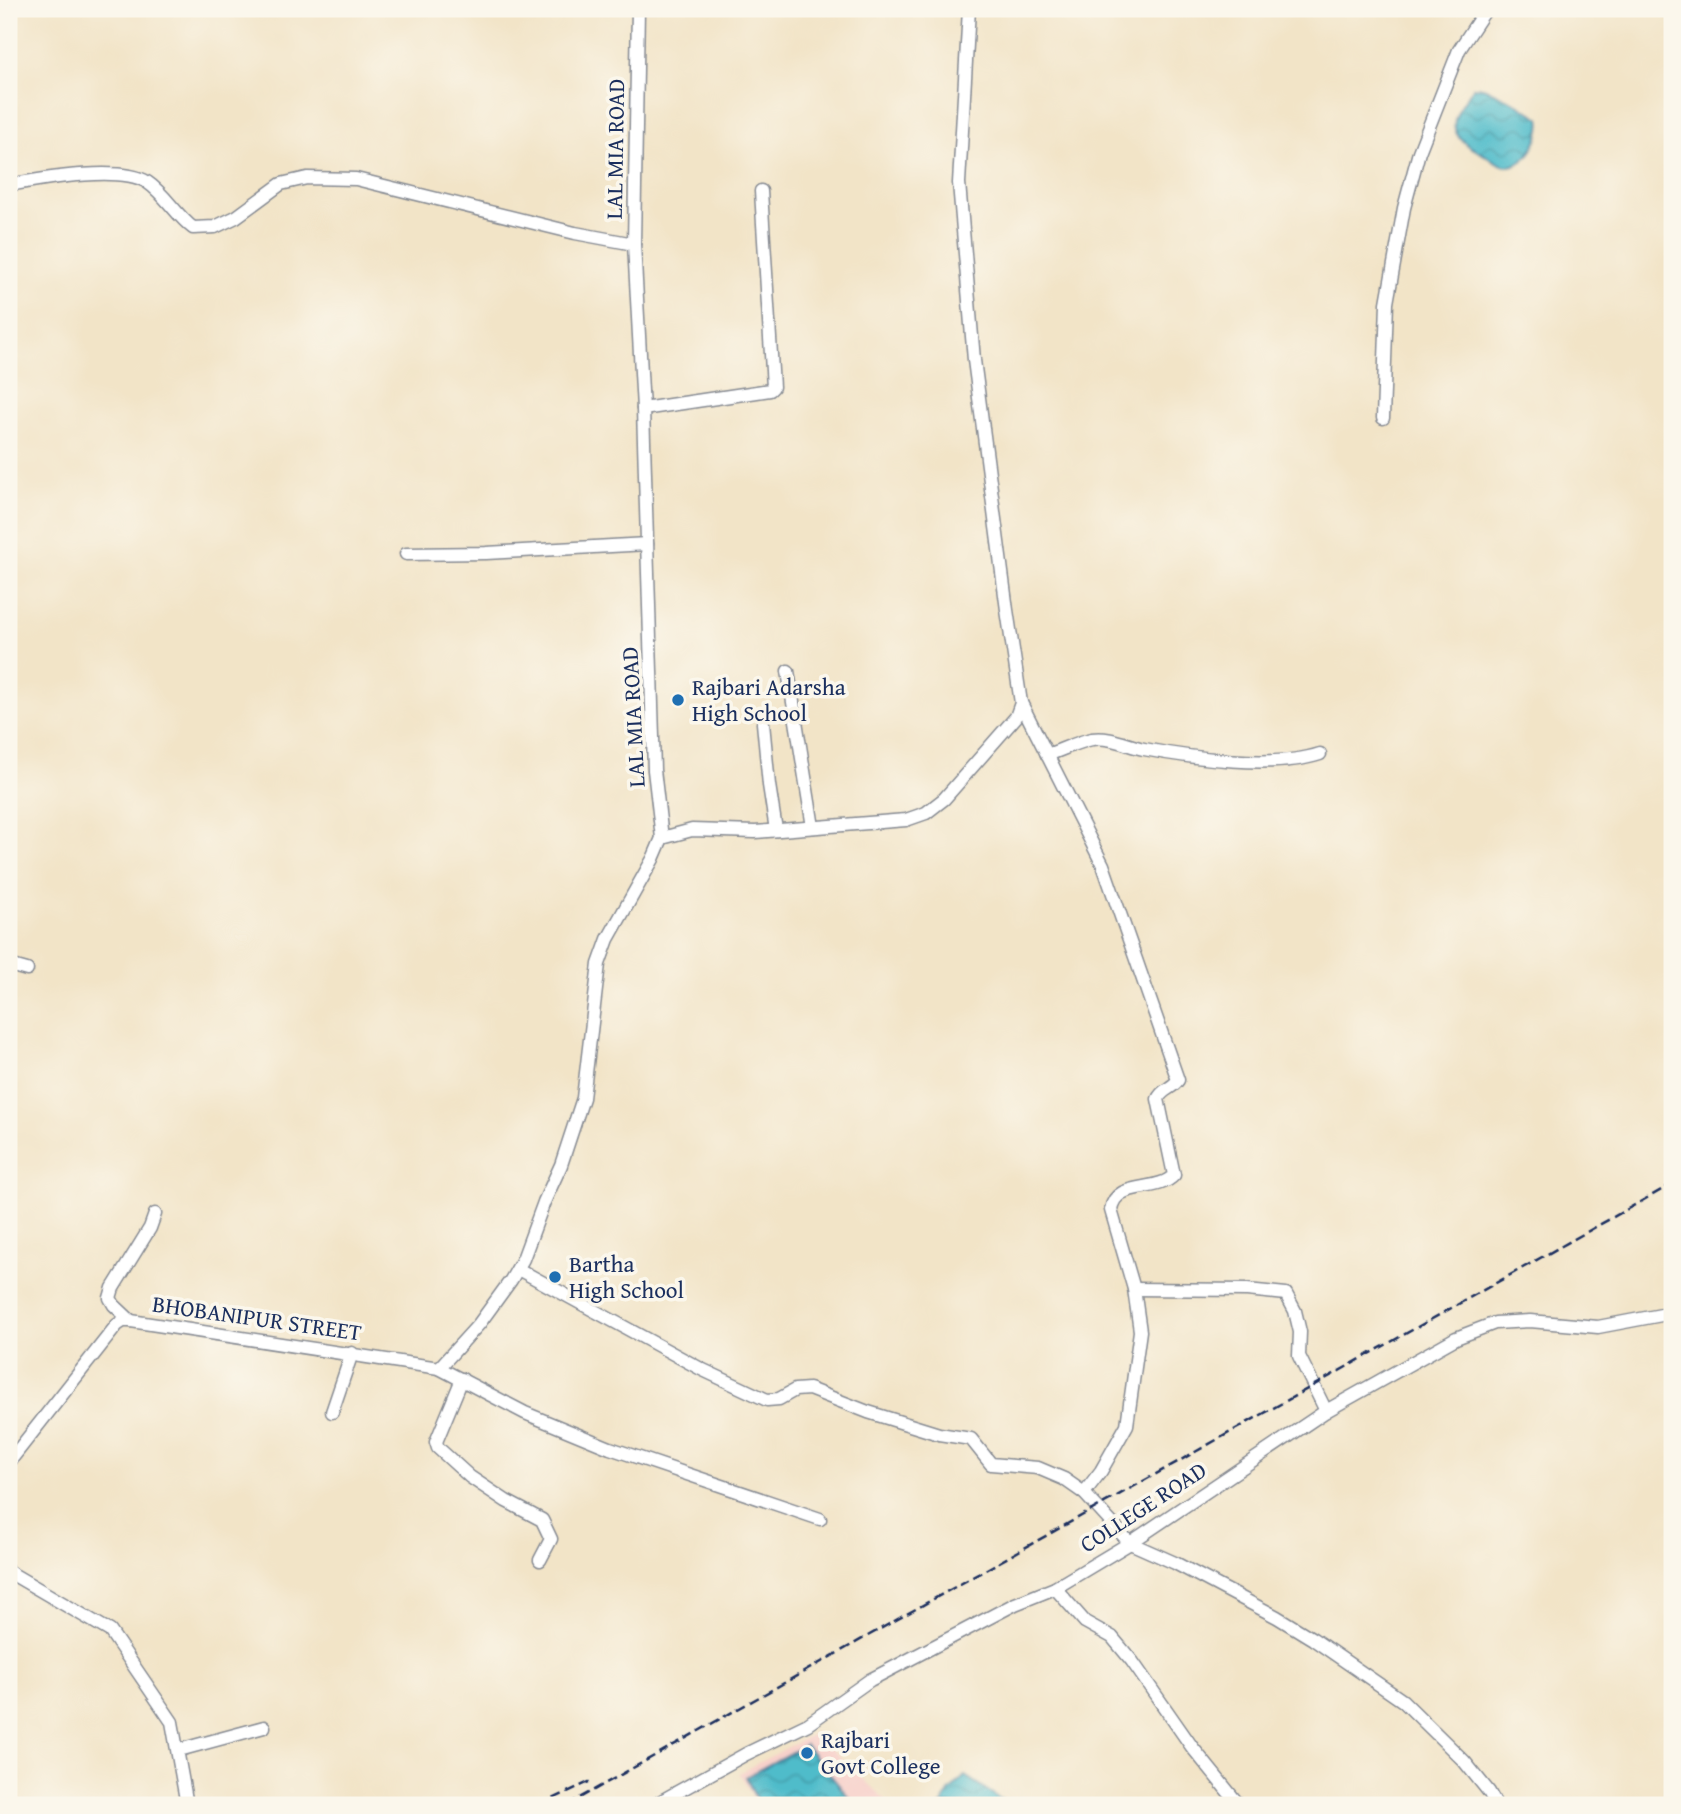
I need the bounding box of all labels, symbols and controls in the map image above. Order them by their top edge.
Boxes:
street label: LAL MIA ROAD [597,78,632,220]
street label: LAL MIA ROAD [612,646,653,788]
place label: Rajbari Adarsha High School [692,670,846,729]
marker: Rajbari Adarsha High School [670,692,686,708]
place label: Bartha High School [569,1247,684,1306]
marker: Bartha High School [547,1269,563,1285]
street label: BHOBANIPUR STREET [150,1287,364,1349]
street label: COLLEGE ROAD [1073,1453,1213,1560]
place label: Rajbari Govt College [821,1723,941,1782]
marker: Rajbari Govt College [799,1745,815,1761]

